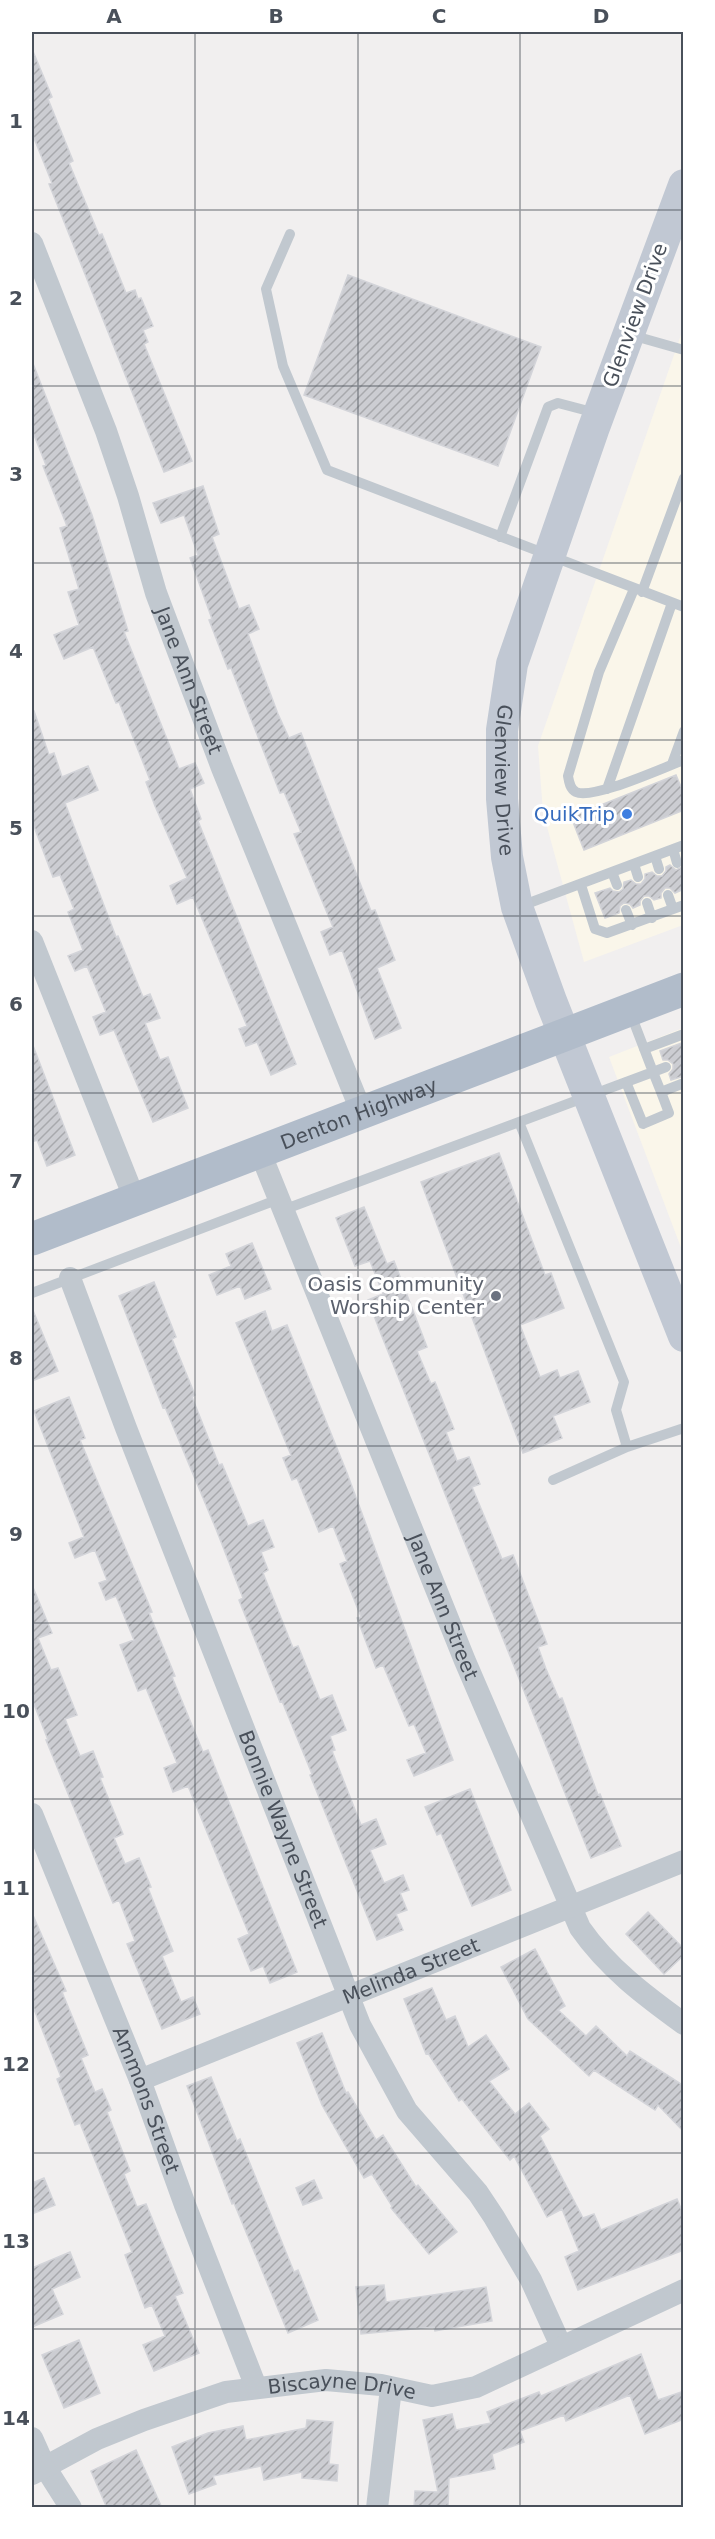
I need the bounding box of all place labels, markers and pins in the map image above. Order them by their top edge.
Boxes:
place label: QuikTrip [534,802,615,826]
marker: QuikTrip [620,807,634,821]
place label: Oasis Community Worship Center [307,1272,485,1319]
marker: Oasis Community Worship Center [489,1289,503,1303]

